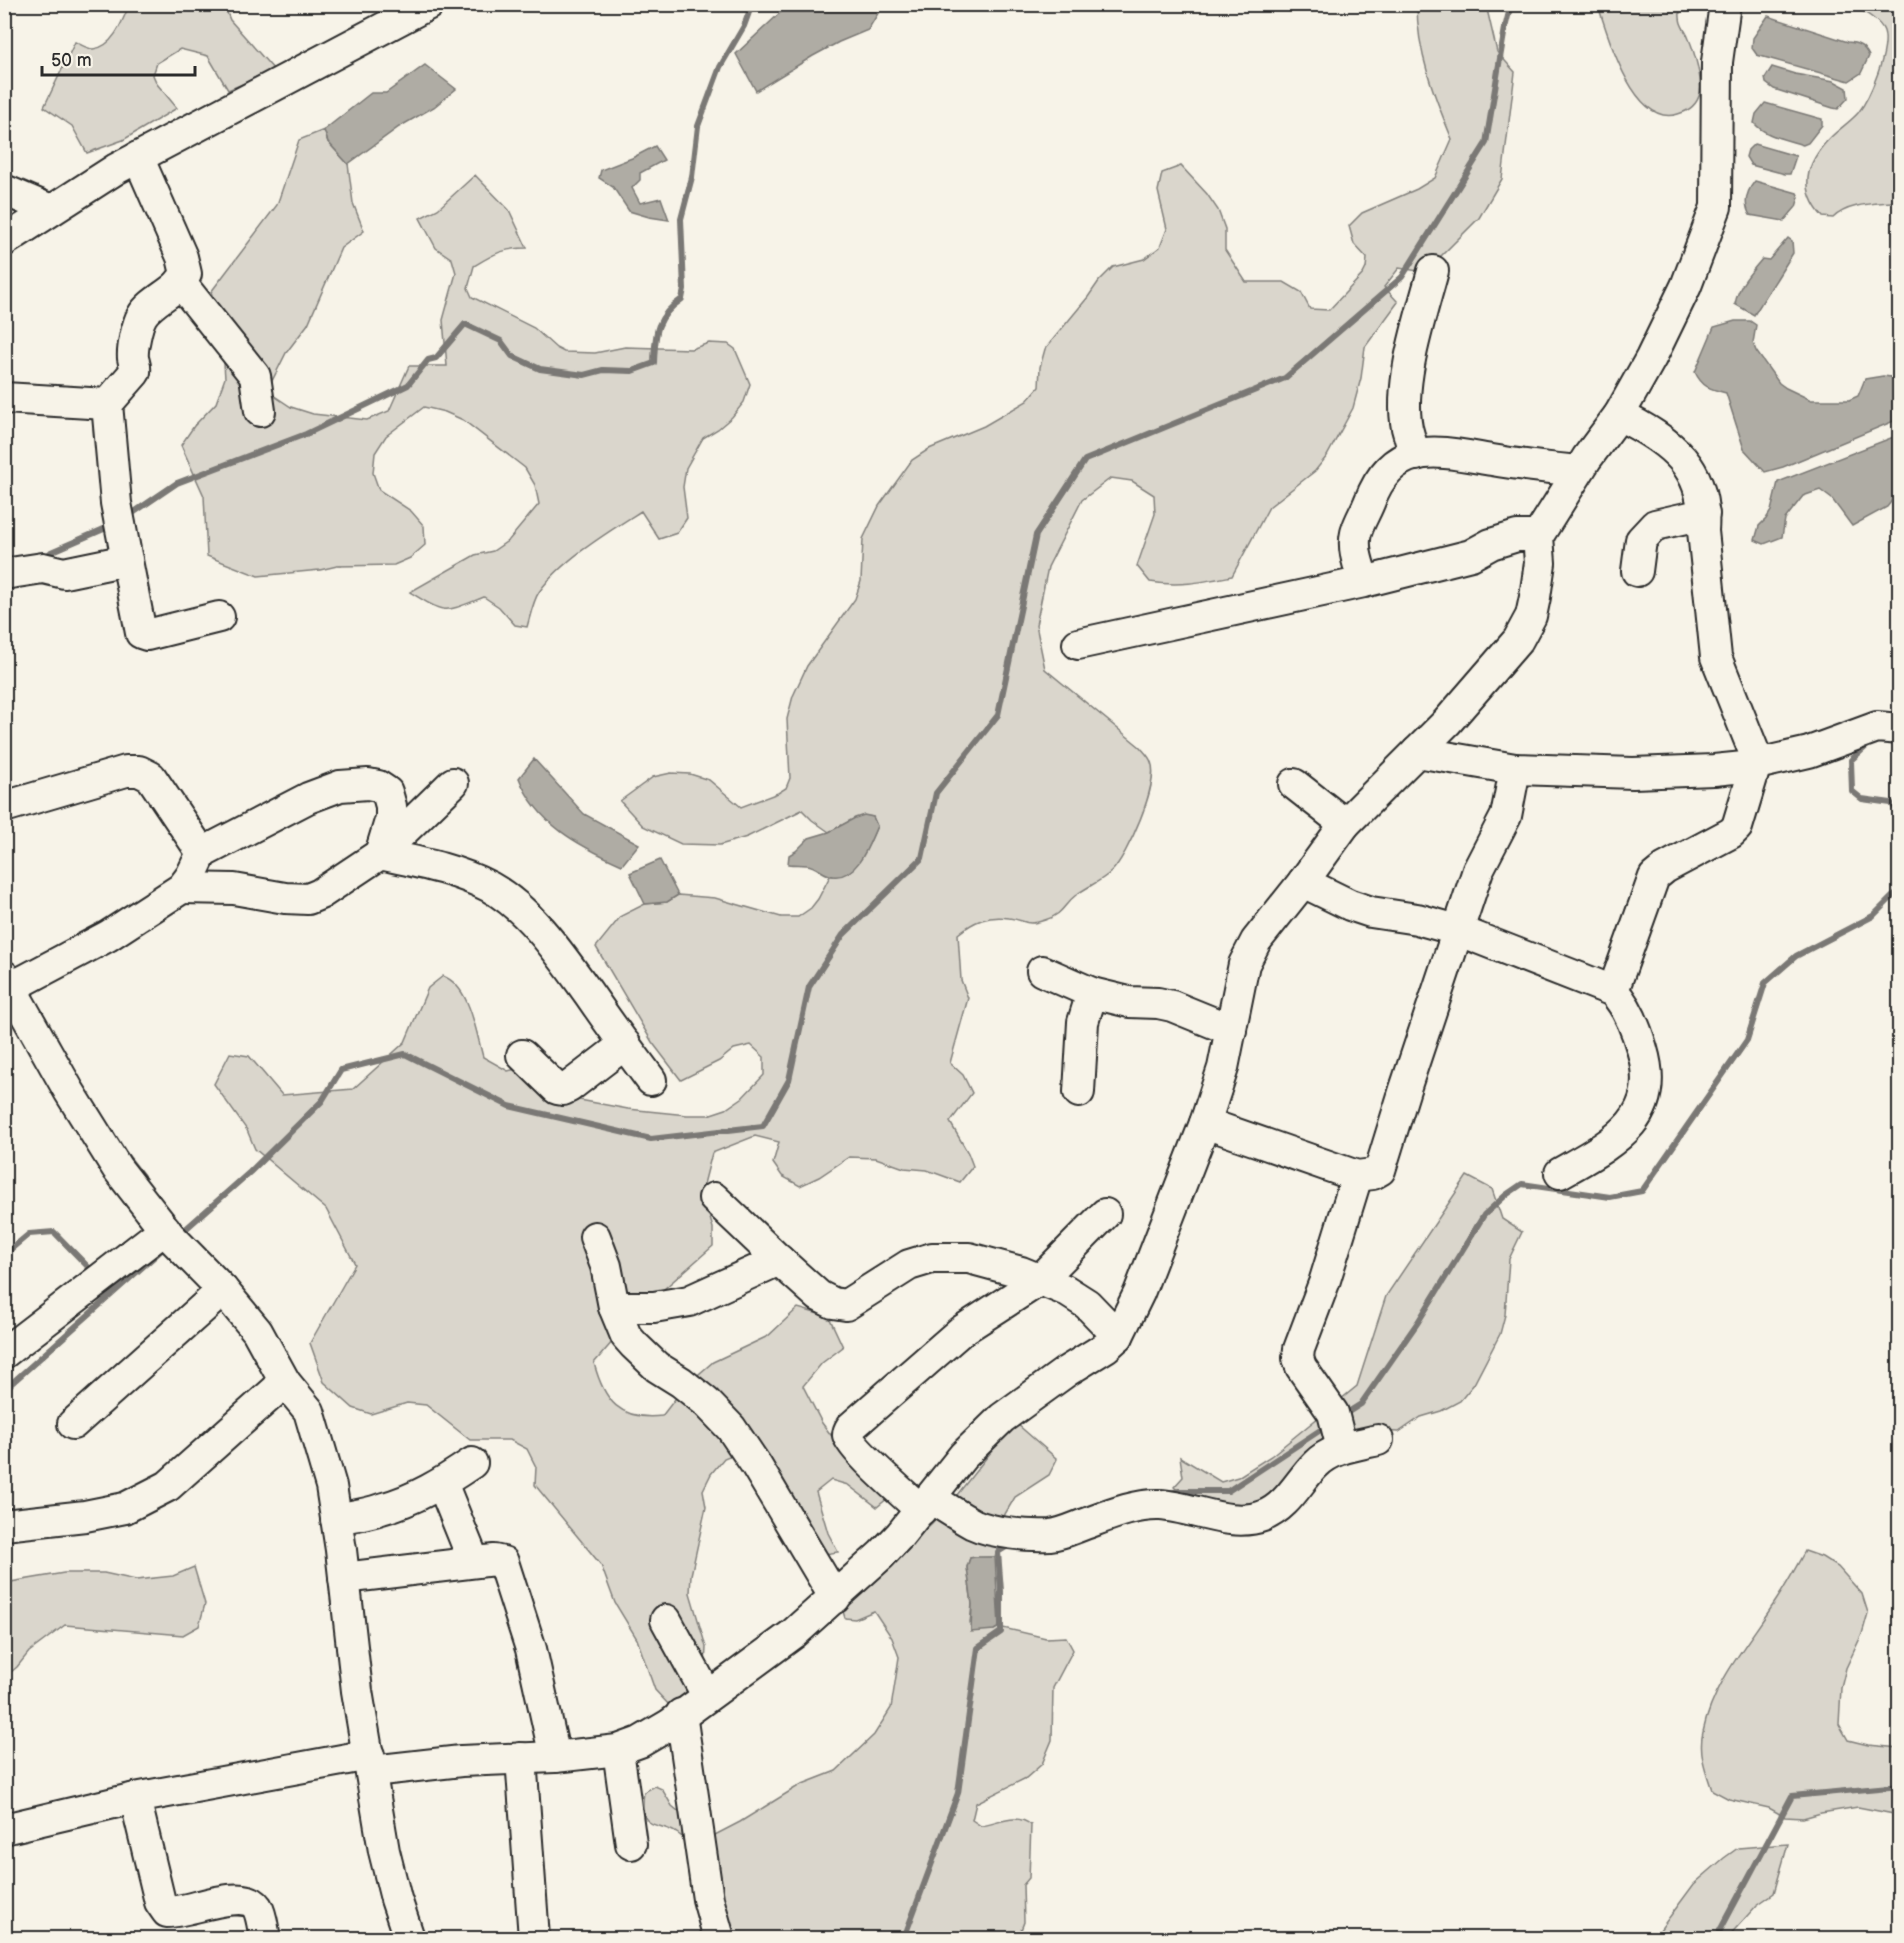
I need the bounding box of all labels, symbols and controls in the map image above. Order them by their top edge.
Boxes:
scale bar [42,39,195,77]
text: 50 m [51,50,92,71]

